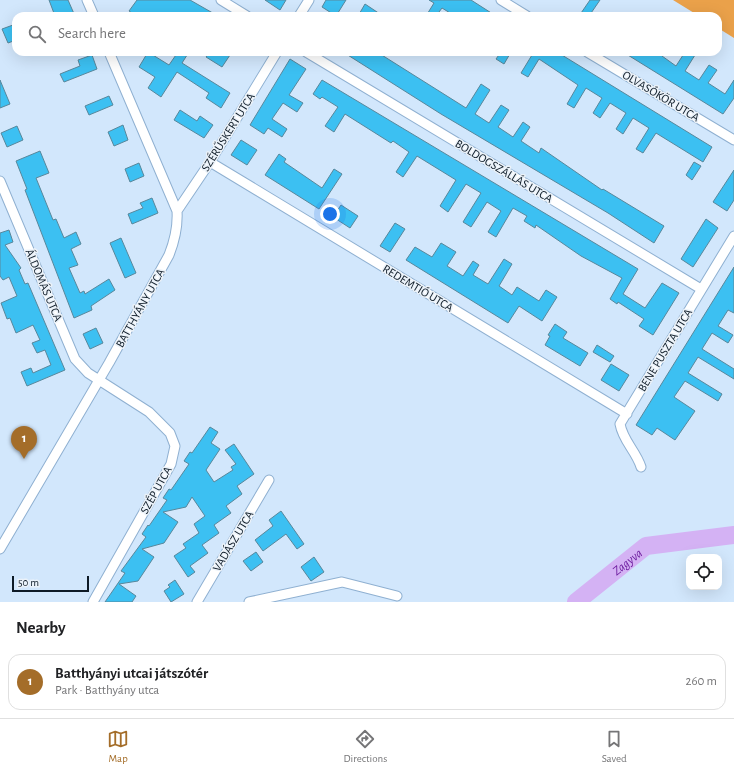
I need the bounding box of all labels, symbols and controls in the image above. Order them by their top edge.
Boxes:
search box [12,12,722,56]
icon: search [26,23,48,45]
text: Search here [58,26,126,41]
street label: OLVASÓKÖR UTCA [620,67,702,124]
street label: SZÉRŰSKERT UTCA [198,90,257,173]
street label: BOLDOGSZÁLLÁS UTCA [453,136,555,205]
your location [320,204,340,224]
street label: ÁLDOMÁS UTCA [23,247,66,323]
street label: REDEMTIÓ UTCA [381,261,456,314]
street label: BATTHYÁNY UTCA [113,266,167,349]
street label: BENE PUSZTA UTCA [636,307,694,393]
pin: 1 [11,426,37,459]
street label: SZÉP UTCA [137,464,174,516]
street label: VADÁSZ UTCA [209,508,256,573]
water label: Zagyva [610,547,645,578]
map controls [686,554,722,590]
button: locate [686,554,722,590]
scale bar [12,574,89,593]
text: 50 m [18,577,39,588]
text: Nearby [16,619,66,636]
text: Batthyányi utcai játszótér [55,666,208,681]
text: 1 [28,675,32,688]
text: 260 m [686,675,717,688]
text: Park · Batthyány utca [55,684,159,697]
tab: Map [107,728,129,765]
tab: Directions [343,728,387,765]
tab: Saved [602,728,627,765]

